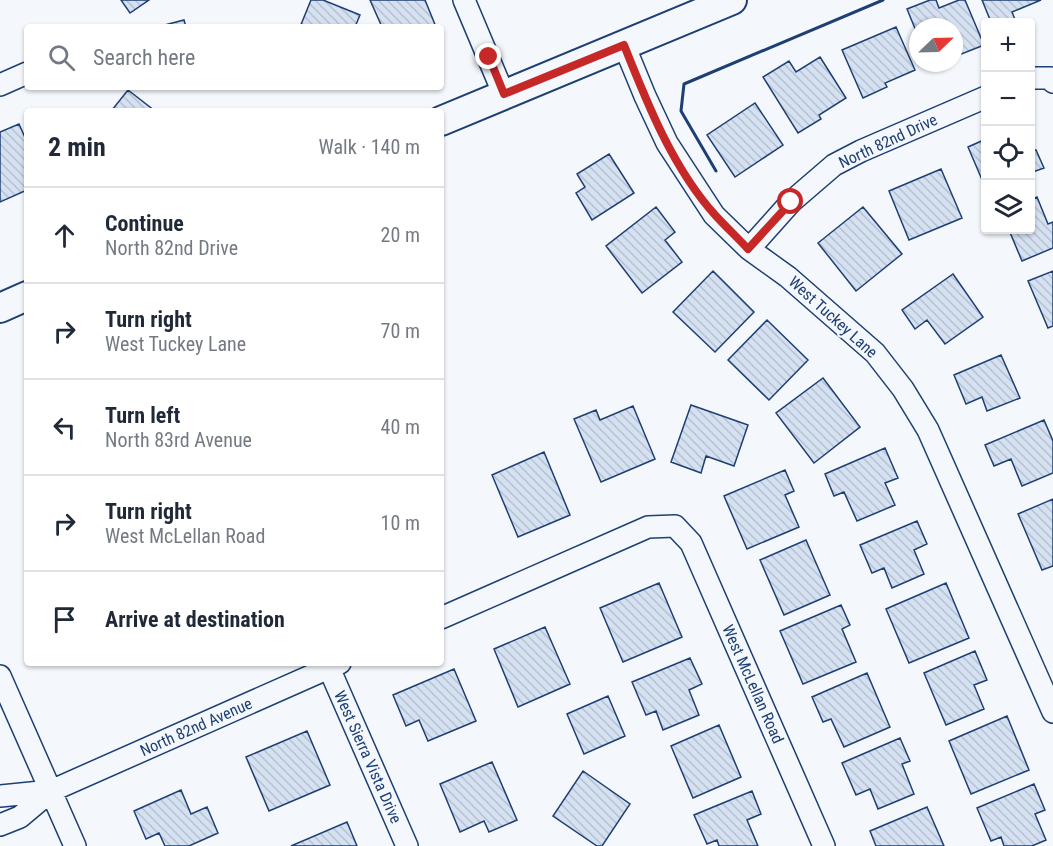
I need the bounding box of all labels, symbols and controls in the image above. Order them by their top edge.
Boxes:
north arrow [909,18,963,72]
map controls [981,18,1035,234]
button: + [981,18,1035,72]
search box [24,24,444,90]
icon: search [45,41,78,74]
route end [475,43,501,69]
text: Search here [93,45,195,70]
button: − [981,72,1035,126]
street label: North 82nd Drive [836,110,940,172]
button: locate [981,126,1035,180]
text: 2 min [48,132,106,162]
text: Walk · 140 m [319,135,420,159]
button: layers [981,180,1035,234]
route start [777,188,803,214]
text: Continue [105,211,184,236]
icon: ahead [48,219,81,252]
text: 20 m [381,223,420,247]
text: North 82nd Drive [105,236,238,260]
street label: West Tuckey Lane [785,272,881,362]
text: Turn right [105,307,192,332]
icon: right [48,315,81,348]
text: 70 m [381,319,420,343]
text: West Tuckey Lane [105,332,246,356]
text: Turn left [105,403,180,428]
icon: left [48,411,81,444]
text: 40 m [381,415,420,439]
text: North 83rd Avenue [105,428,252,452]
text: Turn right [105,499,192,524]
icon: right [48,507,81,540]
text: 10 m [381,511,420,535]
text: West McLellan Road [105,524,265,548]
icon: arrive [48,603,81,636]
text: Arrive at destination [105,607,285,632]
street label: West McLellan Road [718,622,788,746]
street label: West Sierra Vista Drive [330,688,406,826]
street label: North 82nd Avenue [137,694,255,760]

